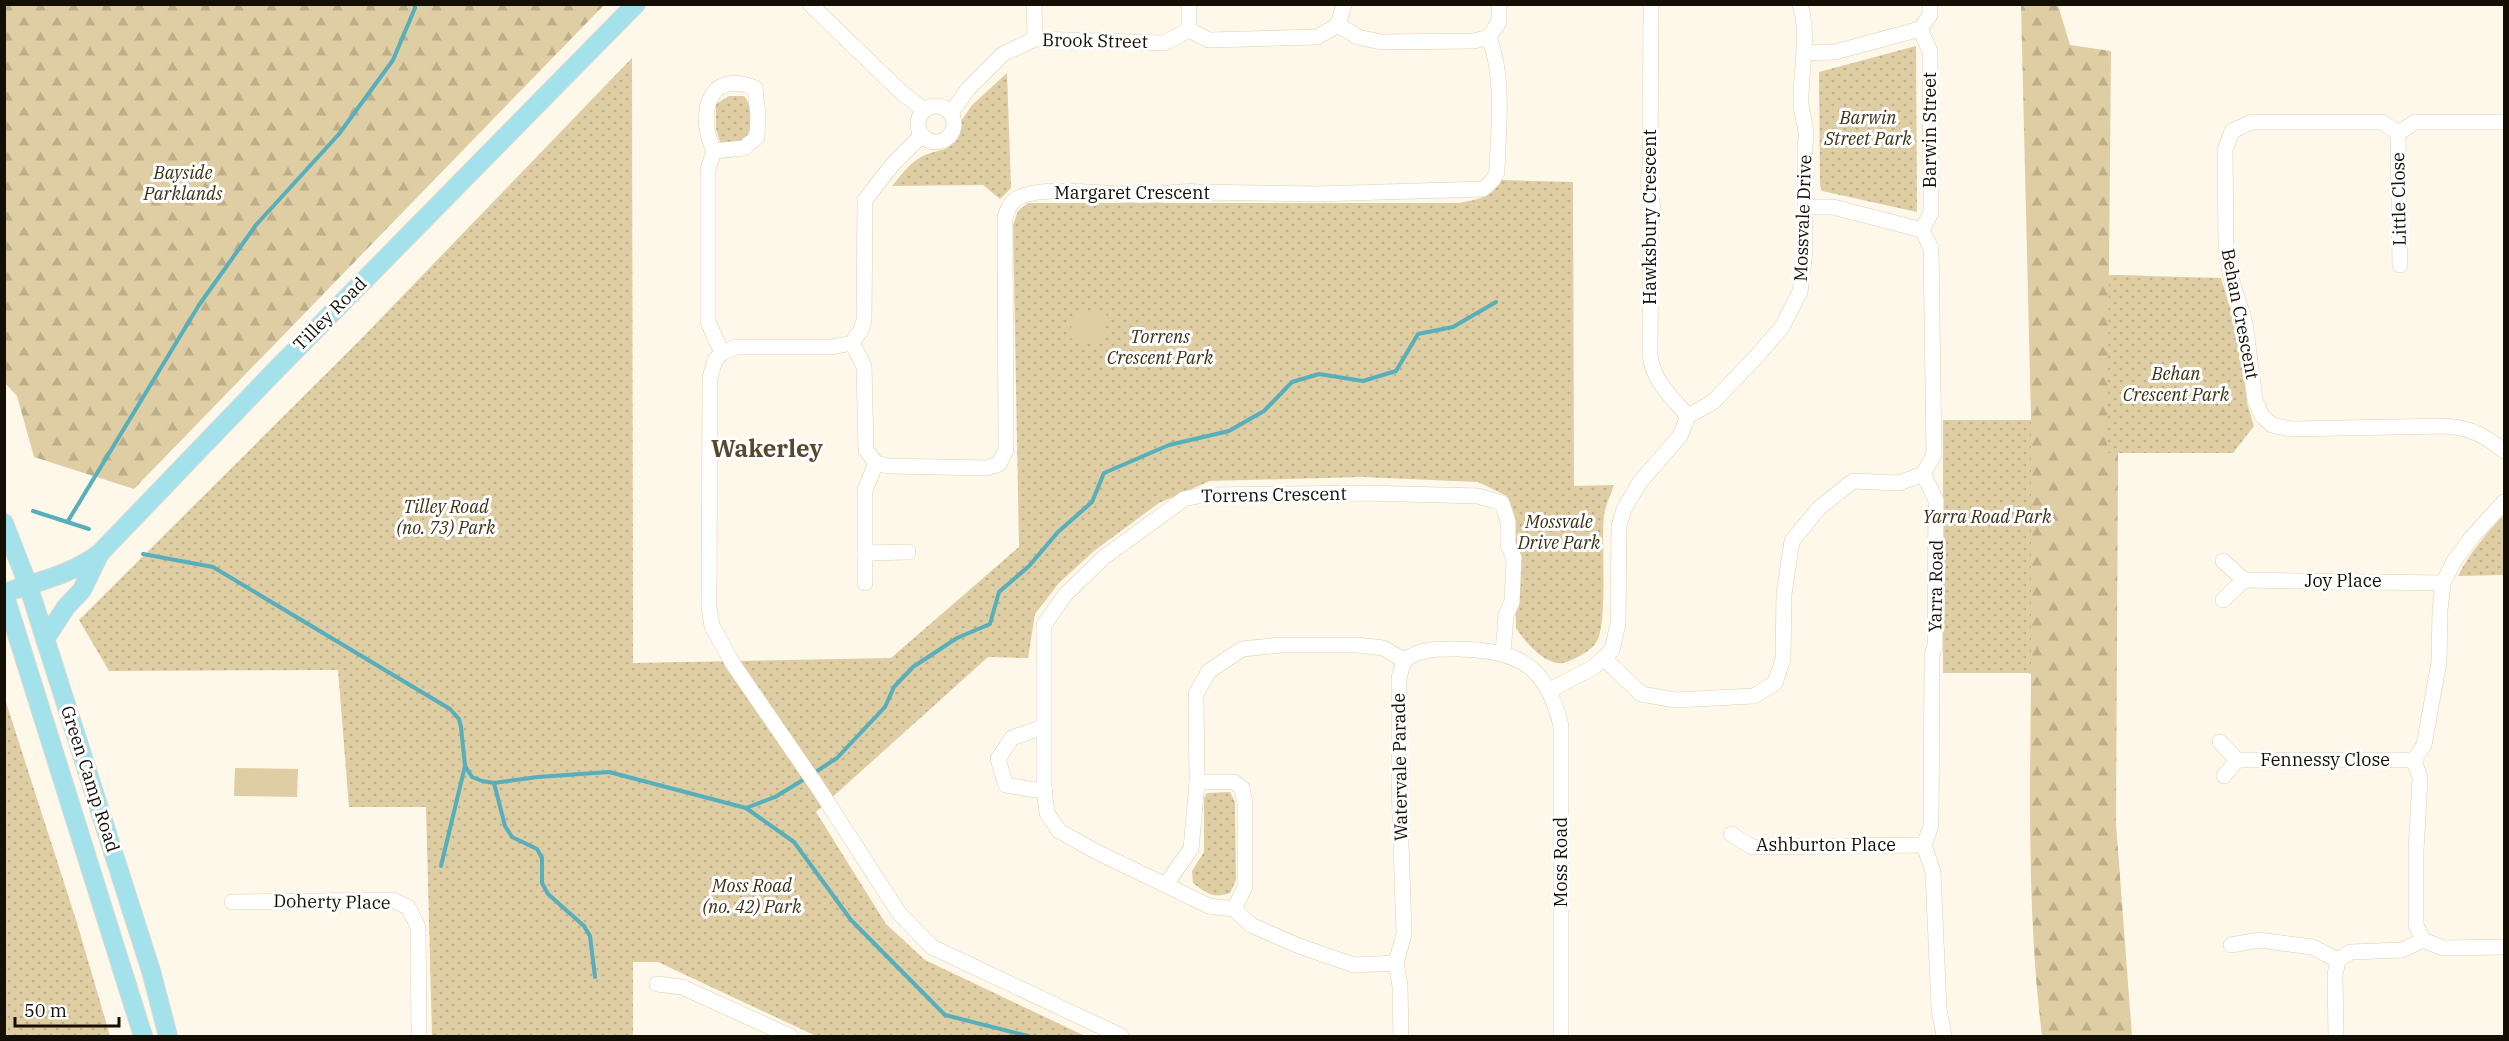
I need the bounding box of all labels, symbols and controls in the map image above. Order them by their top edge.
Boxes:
street label: Brook Street [1042,28,1148,53]
street label: Barwin Street [1918,72,1941,188]
park label: Barwin Street Park [1823,106,1912,150]
street label: Hawksbury Crescent [1638,129,1661,305]
street label: Little Close [2386,152,2411,246]
street label: Mossvale Drive [1789,154,1816,282]
park label: Bayside Parklands [142,161,223,205]
street label: Margaret Crescent [1054,181,1210,204]
street label: Behan Crescent [2217,246,2264,381]
street label: Tilley Road [288,272,371,355]
park label: Torrens Crescent Park [1107,325,1214,369]
park label: Behan Crescent Park [2123,362,2230,406]
district label: Wakerley [711,432,823,464]
street label: Torrens Crescent [1201,482,1347,507]
park label: Tilley Road (no. 73) Park [397,495,496,539]
park label: Yarra Road Park [1923,505,2052,528]
park label: Mossvale Drive Park [1517,510,1601,554]
street label: Yarra Road [1923,539,1948,633]
street label: Joy Place [2304,569,2382,592]
street label: Watervale Parade [1387,693,1412,841]
street label: Green Camp Road [56,703,125,855]
street label: Fennessy Close [2260,748,2390,771]
street label: Moss Road [1549,817,1572,907]
street label: Ashburton Place [1756,833,1896,856]
park label: Moss Road (no. 42) Park [703,874,802,918]
street label: Doherty Place [273,889,391,914]
scale bar [15,990,118,1028]
text: 50 m [24,999,67,1022]

